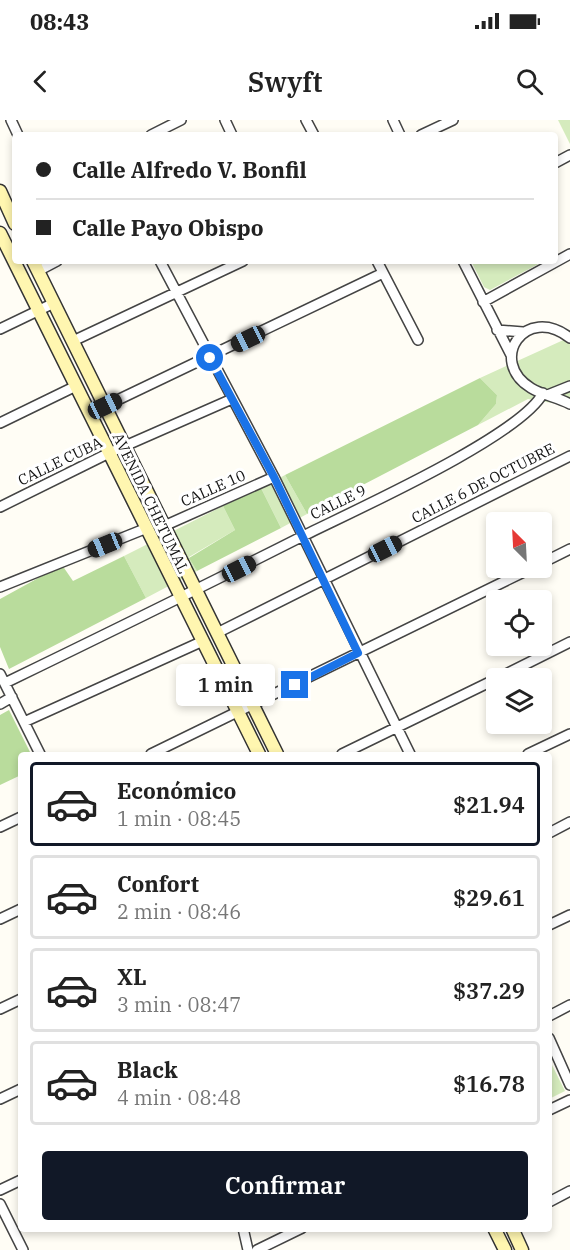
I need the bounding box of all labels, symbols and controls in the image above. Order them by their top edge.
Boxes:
text: 08:43 [30,7,89,36]
text: Swyft [248,64,322,99]
icon: back [24,65,57,98]
icon: search [513,65,546,98]
text: Calle Alfredo V. Bonfil [72,155,307,184]
text: Calle Payo Obispo [72,213,264,242]
car [228,323,268,355]
route start [196,344,223,371]
car [85,390,125,422]
street label: AVENIDA CHETUMAL [109,430,193,577]
street label: CALLE CUBA [15,432,106,490]
street label: CALLE 6 DE OCTUBRE [408,439,558,527]
street label: CALLE 10 [178,465,248,511]
street label: CALLE 9 [307,480,369,524]
north arrow [486,512,552,578]
map controls [486,512,552,734]
car [85,530,125,560]
car [365,533,405,565]
car [219,553,259,585]
button: locate [486,590,552,656]
callout: 1 min [175,664,274,706]
button: layers [486,668,552,734]
text: 1 min [198,671,253,698]
route end [281,671,308,698]
text: Económico [117,776,236,805]
icon: car [45,777,99,831]
text: $21.94 [453,790,525,819]
text: 1 min · 08:45 [117,805,241,832]
text: Confort [117,869,199,898]
icon: car [45,870,99,924]
text: $29.61 [453,883,525,912]
text: 2 min · 08:46 [117,898,241,925]
text: XL [117,962,147,991]
icon: car [45,963,99,1017]
text: $37.29 [453,976,525,1005]
text: 3 min · 08:47 [117,991,241,1018]
text: Black [117,1055,178,1084]
icon: car [45,1056,99,1110]
text: $16.78 [453,1069,525,1098]
text: 4 min · 08:48 [117,1084,241,1111]
button: Confirmar [42,1151,528,1220]

